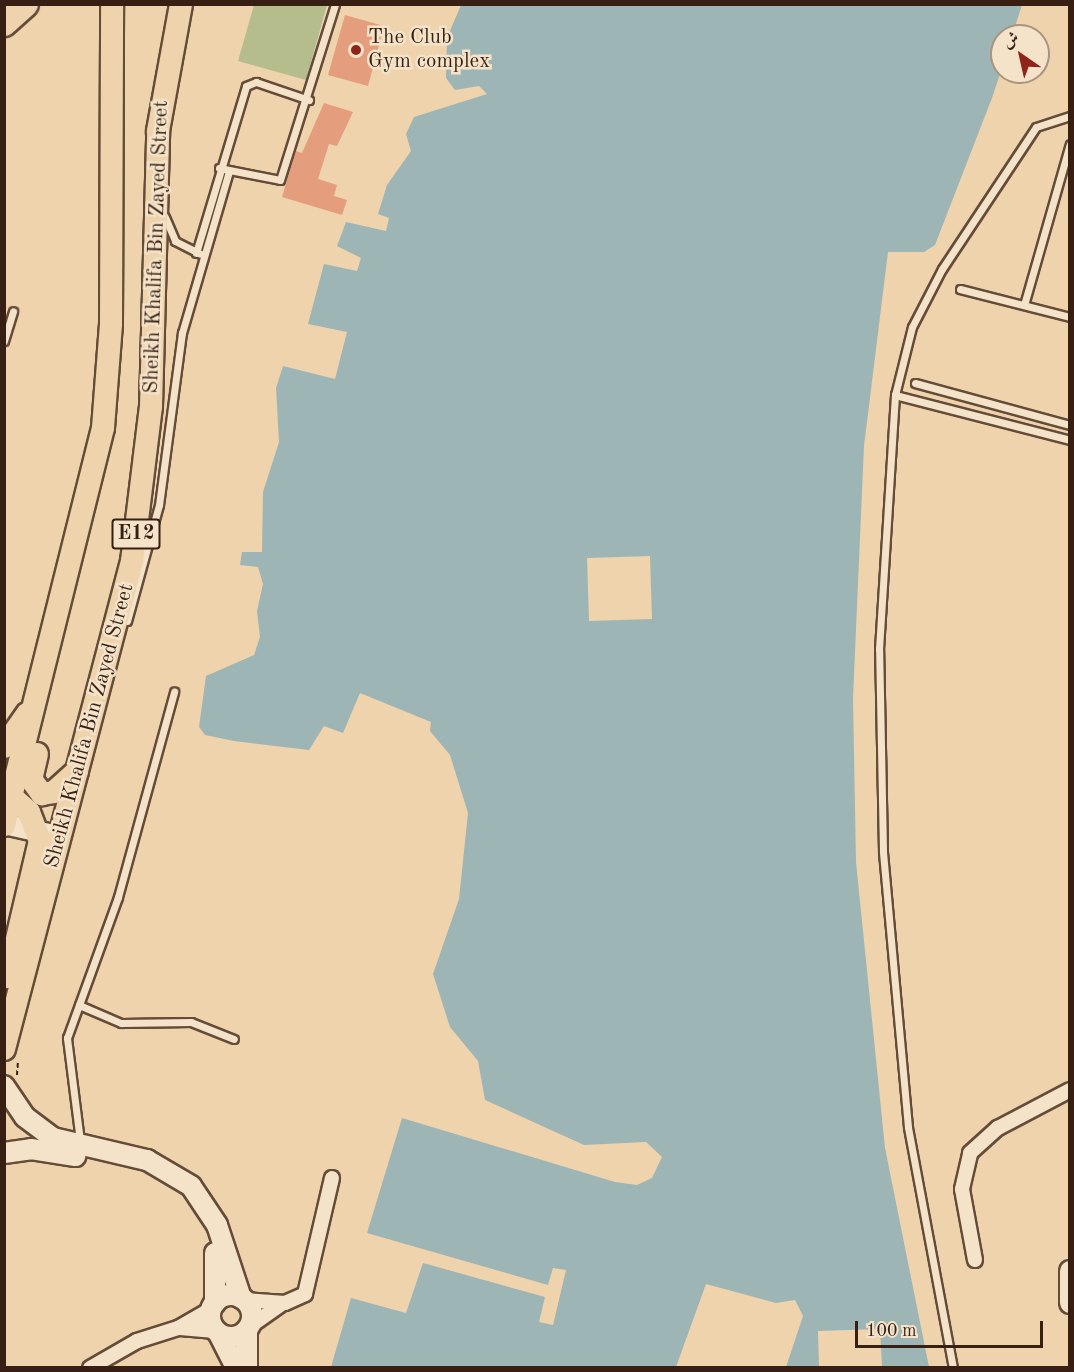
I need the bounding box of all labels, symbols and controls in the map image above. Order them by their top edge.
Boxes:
north arrow [990,24,1050,84]
place label: The Club Gym complex [368,25,490,75]
text: ش [1000,30,1022,52]
marker: The Club Gym complex [349,43,363,57]
street label: Sheikh Khalifa Bin Zayed Street [139,100,175,394]
road number: E12 [110,517,162,551]
street label: Sheikh Khalifa Bin Zayed Street [40,581,140,871]
scale bar [858,1309,1046,1347]
text: 100 m [866,1322,917,1340]

